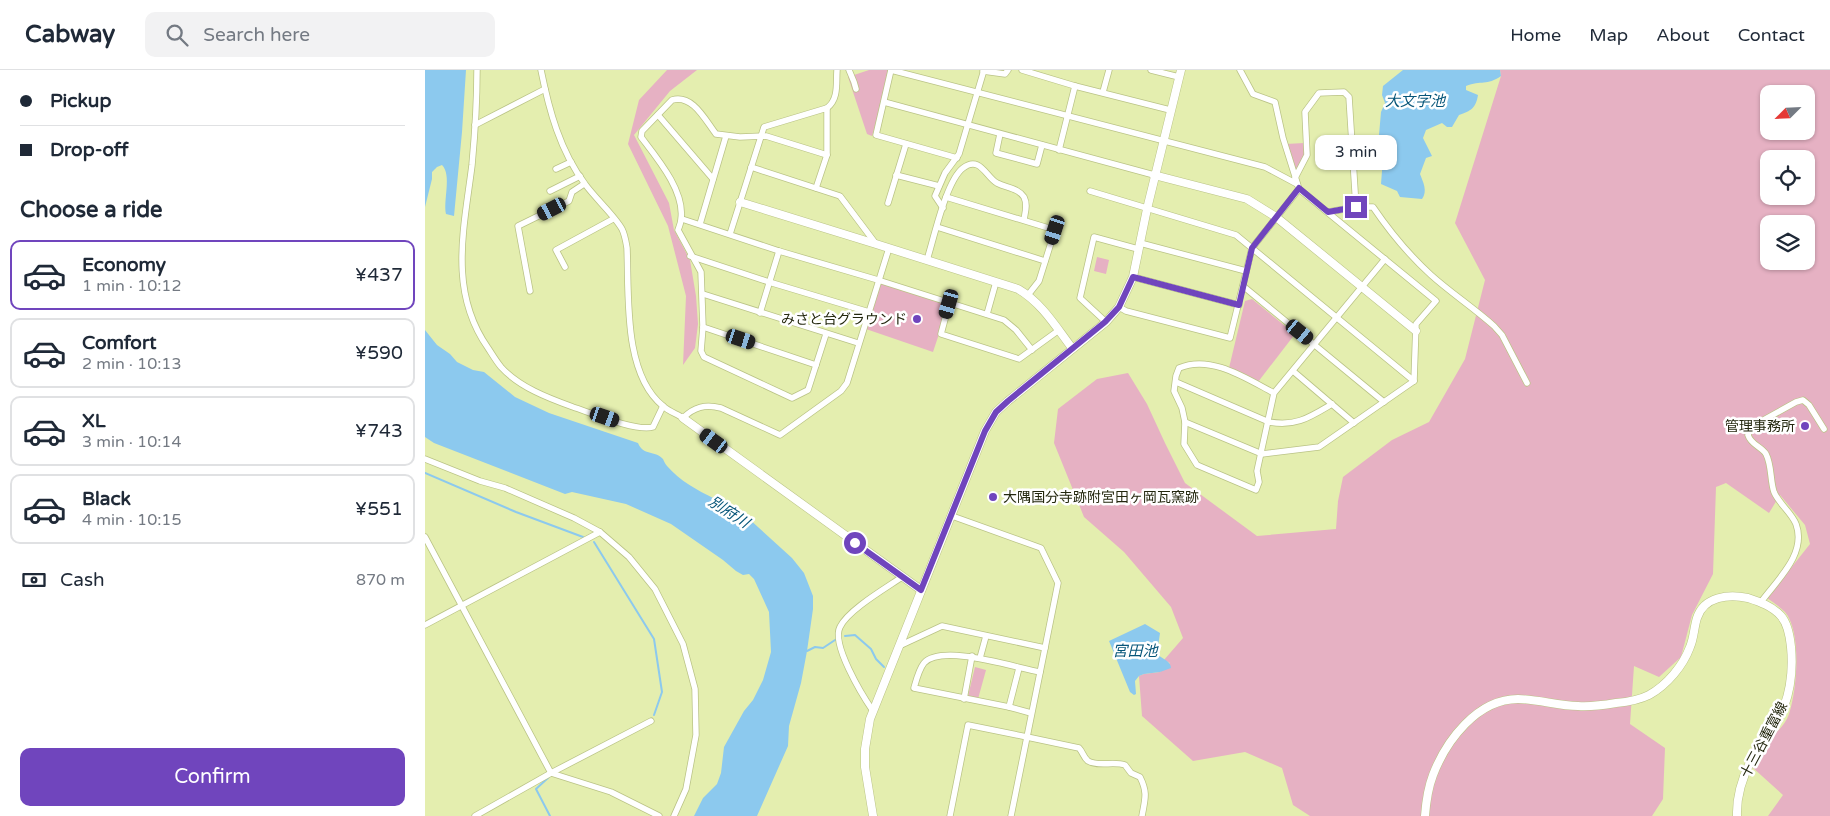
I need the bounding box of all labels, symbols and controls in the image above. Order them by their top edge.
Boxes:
search box [145,12,495,57]
text: Cabway [25,20,115,49]
icon: search [163,21,191,49]
text: Search here [203,24,310,46]
text: Home [1510,24,1561,46]
text: Map [1589,24,1628,46]
text: About [1656,24,1710,46]
text: Contact [1738,24,1805,46]
north arrow [1760,85,1815,140]
map controls [1760,85,1815,270]
text: Pickup [50,90,111,112]
water label: 大文字池 [1385,92,1447,110]
callout: 3 min [1315,134,1397,170]
text: Drop-off [50,139,129,161]
text: 3 min [1335,142,1377,162]
button: locate [1760,150,1815,205]
car [535,196,568,222]
route end [1345,196,1367,218]
text: Choose a ride [20,197,163,223]
car [1043,213,1066,247]
button: layers [1760,215,1815,270]
icon: car [22,253,67,298]
text: Economy [82,254,166,276]
text: ¥437 [355,264,403,286]
text: 1 min · 10:12 [82,276,181,296]
car [937,288,960,320]
place label: みさと台グラウンド [781,311,907,328]
marker: みさと台グラウンド [911,313,923,325]
car [1283,317,1316,347]
car [724,327,757,351]
icon: car [22,331,67,376]
text: Comfort [82,332,156,354]
text: ¥590 [355,342,403,364]
text: 2 min · 10:13 [82,354,181,374]
car [588,405,621,429]
icon: car [22,409,67,454]
text: XL [82,410,106,432]
place label: 管理事務所 [1725,418,1795,435]
text: ¥743 [355,420,403,442]
marker: 管理事務所 [1799,420,1811,432]
car [697,426,730,456]
text: 3 min · 10:14 [82,432,181,452]
icon: car [22,487,67,532]
text: Black [82,488,131,510]
place label: 大隅国分寺跡附宮田ヶ岡瓦窯跡 [1003,489,1199,506]
marker: 大隅国分寺跡附宮田ヶ岡瓦窯跡 [987,491,999,503]
water label: 別府川 [705,492,754,533]
text: ¥551 [355,498,403,520]
text: 4 min · 10:15 [82,510,181,530]
route start [844,532,866,554]
icon: cash [20,566,48,594]
text: Cash [60,569,105,591]
text: 870 m [356,570,405,590]
water label: 宮田池 [1112,642,1159,660]
street label: 十三谷重富線 [1737,699,1791,781]
button: Confirm [20,748,405,806]

